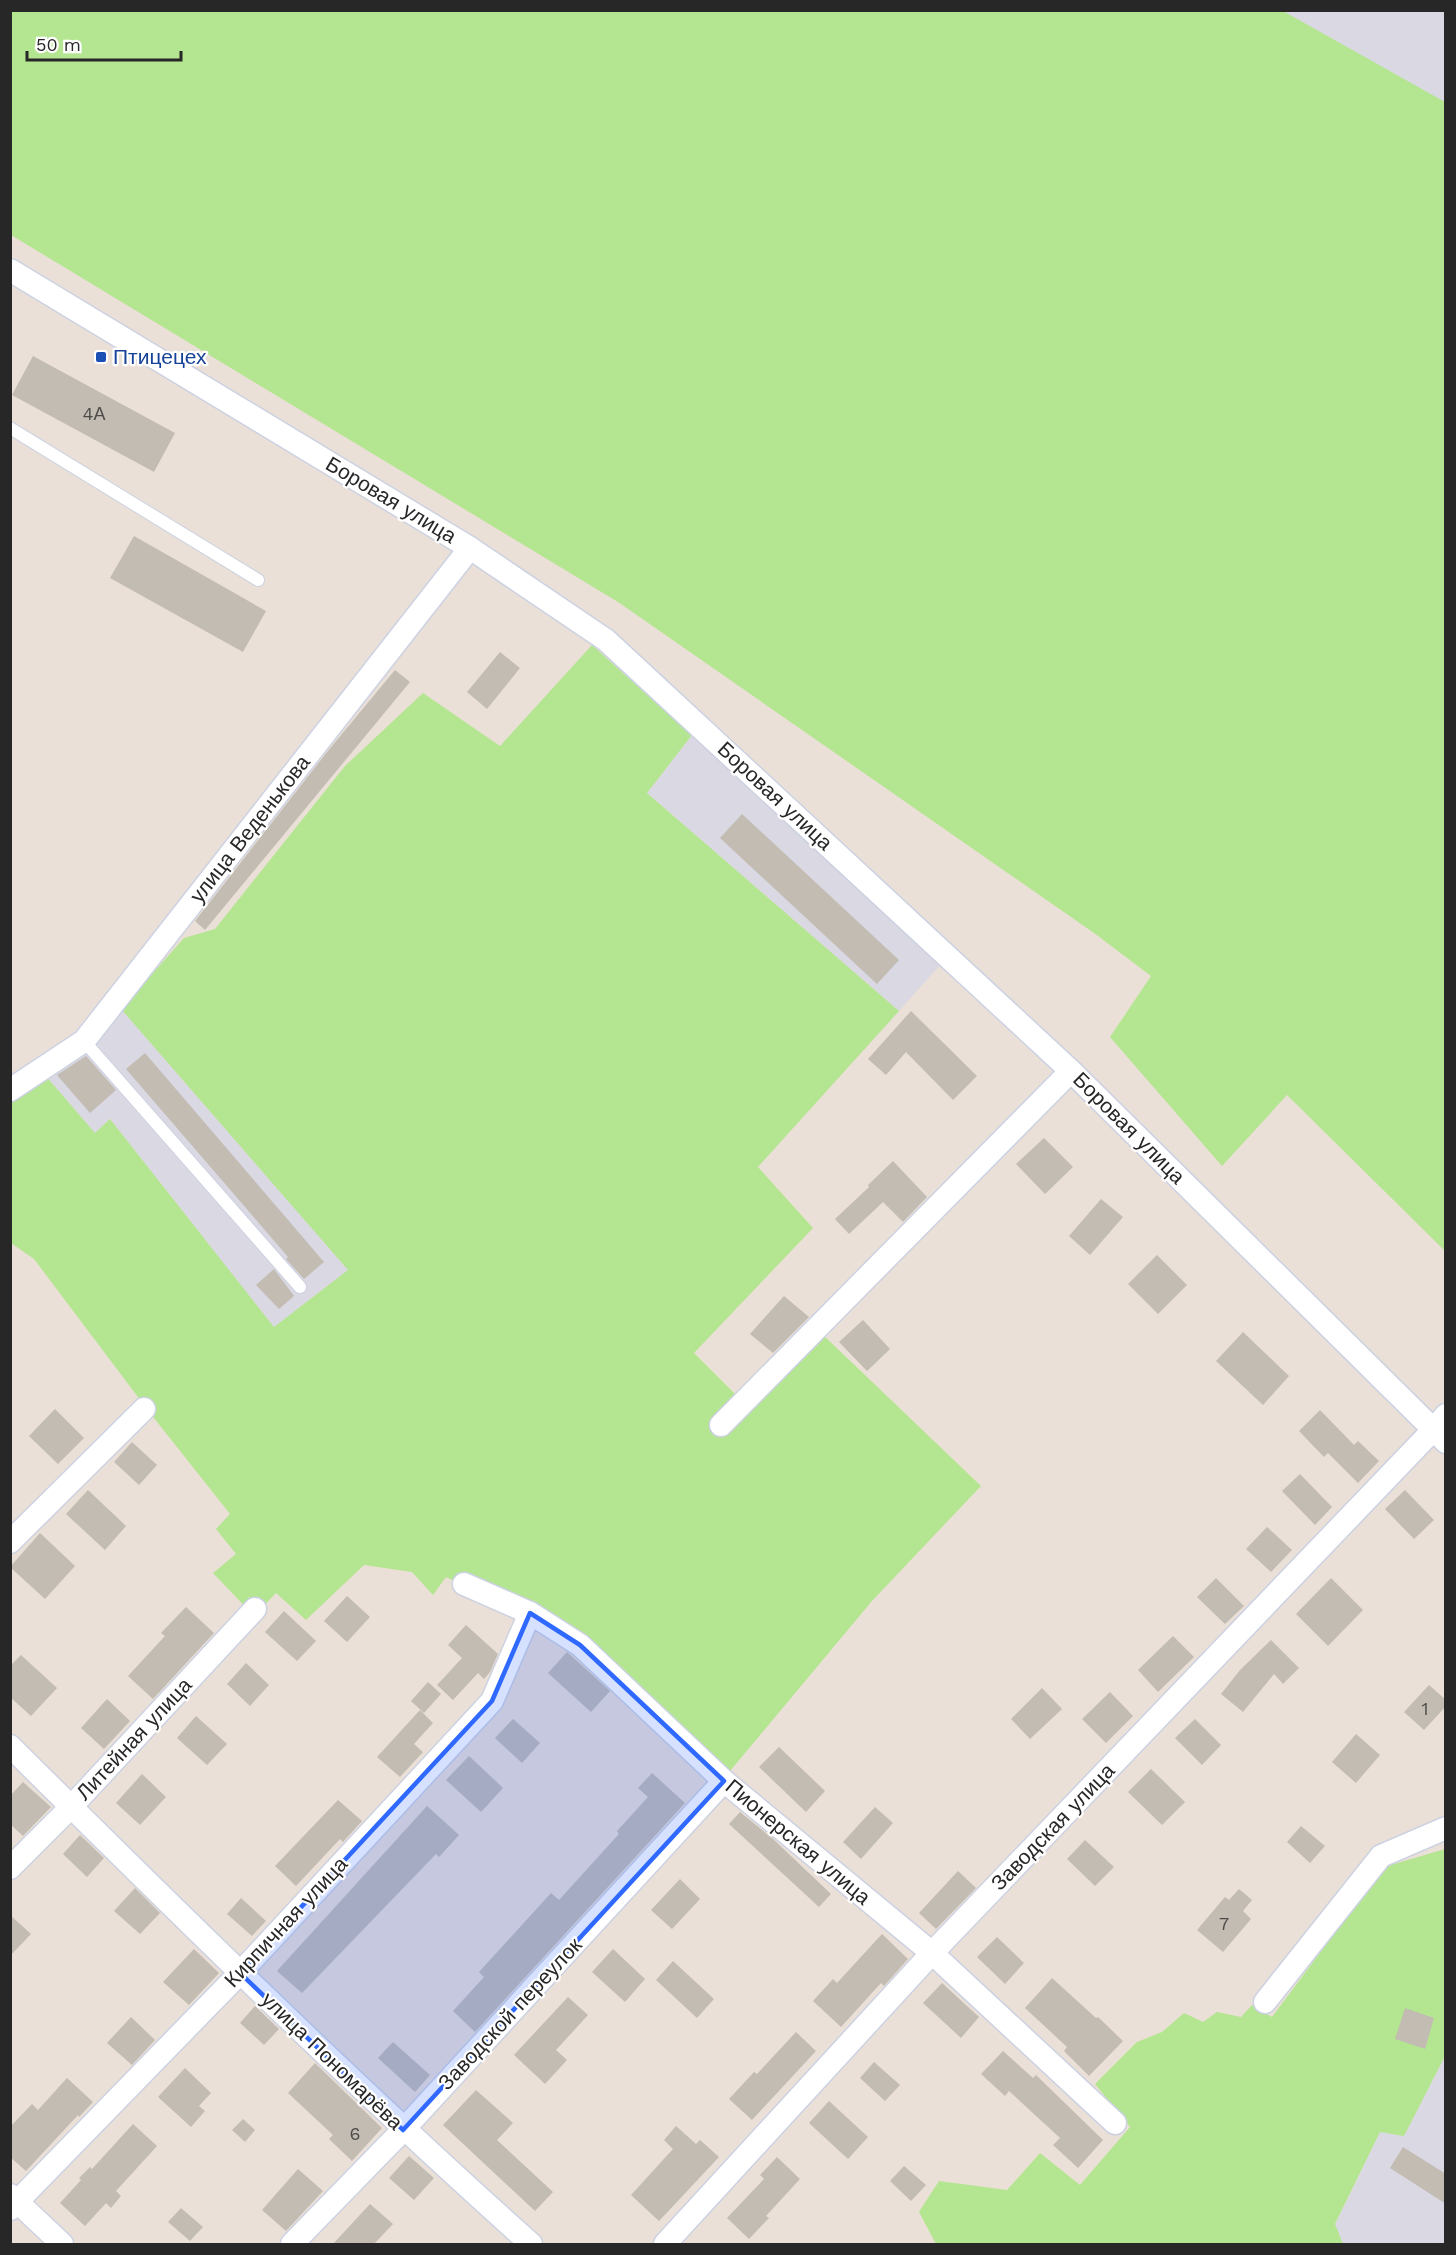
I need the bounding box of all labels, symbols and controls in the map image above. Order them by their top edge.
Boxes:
scale bar [27,24,182,62]
text: 50 m [36,34,81,55]
place label: Птицецех [113,344,207,369]
marker: Птицецех [94,350,108,364]
house number: 4А [82,403,106,424]
street label: Боровая улица [322,451,461,548]
street label: Боровая улица [713,736,838,855]
street label: улица Веденькова [184,750,315,907]
street label: Боровая улица [1068,1067,1191,1189]
street label: Литейная улица [71,1672,197,1805]
house number: 1 [1421,1698,1429,1719]
street label: Заводская улица [986,1758,1120,1895]
street label: Пионерская улица [721,1774,876,1910]
street label: Кирпичная улица [219,1851,353,1992]
house number: 7 [1219,1913,1229,1934]
street label: Заводской переулок [433,1932,587,2095]
street label: улица Пономарёва [256,1987,409,2135]
house number: 6 [350,2123,360,2144]

